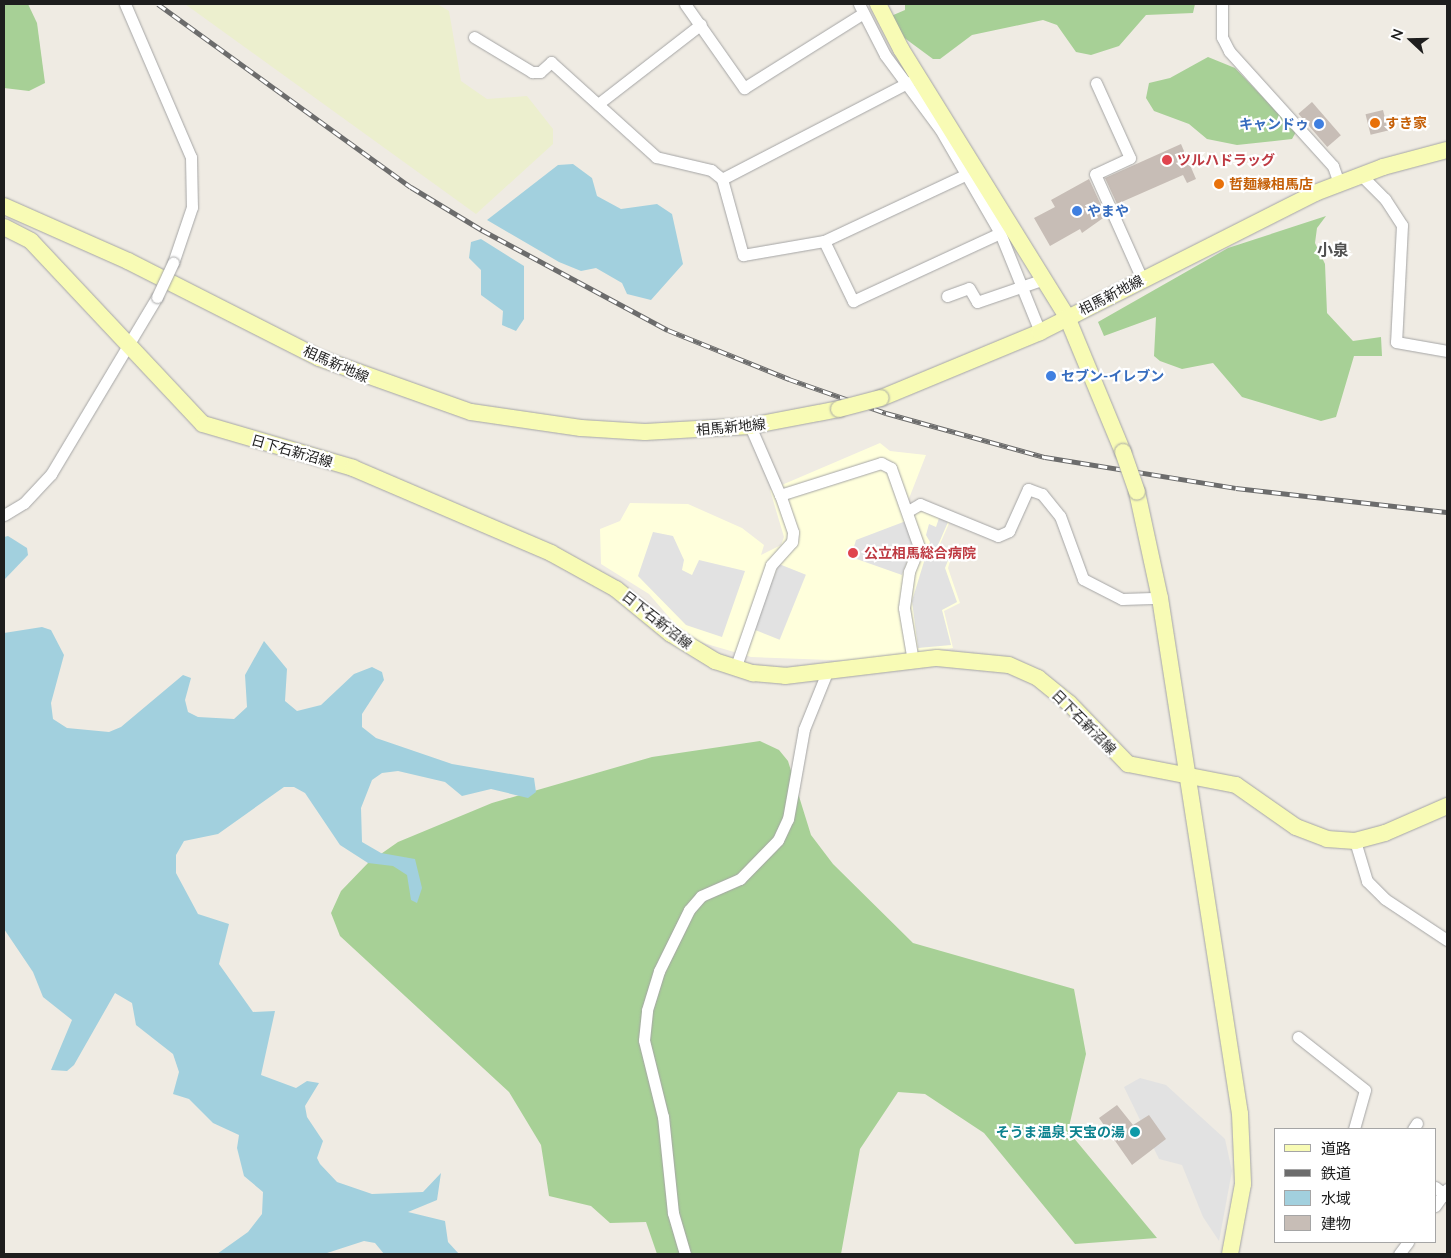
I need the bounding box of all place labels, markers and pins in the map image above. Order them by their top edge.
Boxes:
place label: すき家 [1385,115,1427,131]
place label: キャンドゥ [1239,116,1309,132]
marker: すき家 [1369,117,1381,129]
marker: キャンドゥ [1313,118,1325,130]
place label: ツルハドラッグ [1177,152,1275,168]
marker: ツルハドラッグ [1161,154,1173,166]
place label: 哲麺縁相馬店 [1229,176,1313,192]
marker: 哲麺縁相馬店 [1213,178,1225,190]
place label: やまや [1087,203,1129,219]
marker: やまや [1071,205,1083,217]
place label: セブン-イレブン [1061,368,1164,384]
marker: セブン-イレブン [1045,370,1057,382]
place label: 公立相馬総合病院 [864,545,976,561]
marker: 公立相馬総合病院 [846,546,860,560]
place label: そうま温泉 天宝の湯 [996,1124,1125,1140]
marker: そうま温泉 天宝の湯 [1129,1126,1141,1138]

